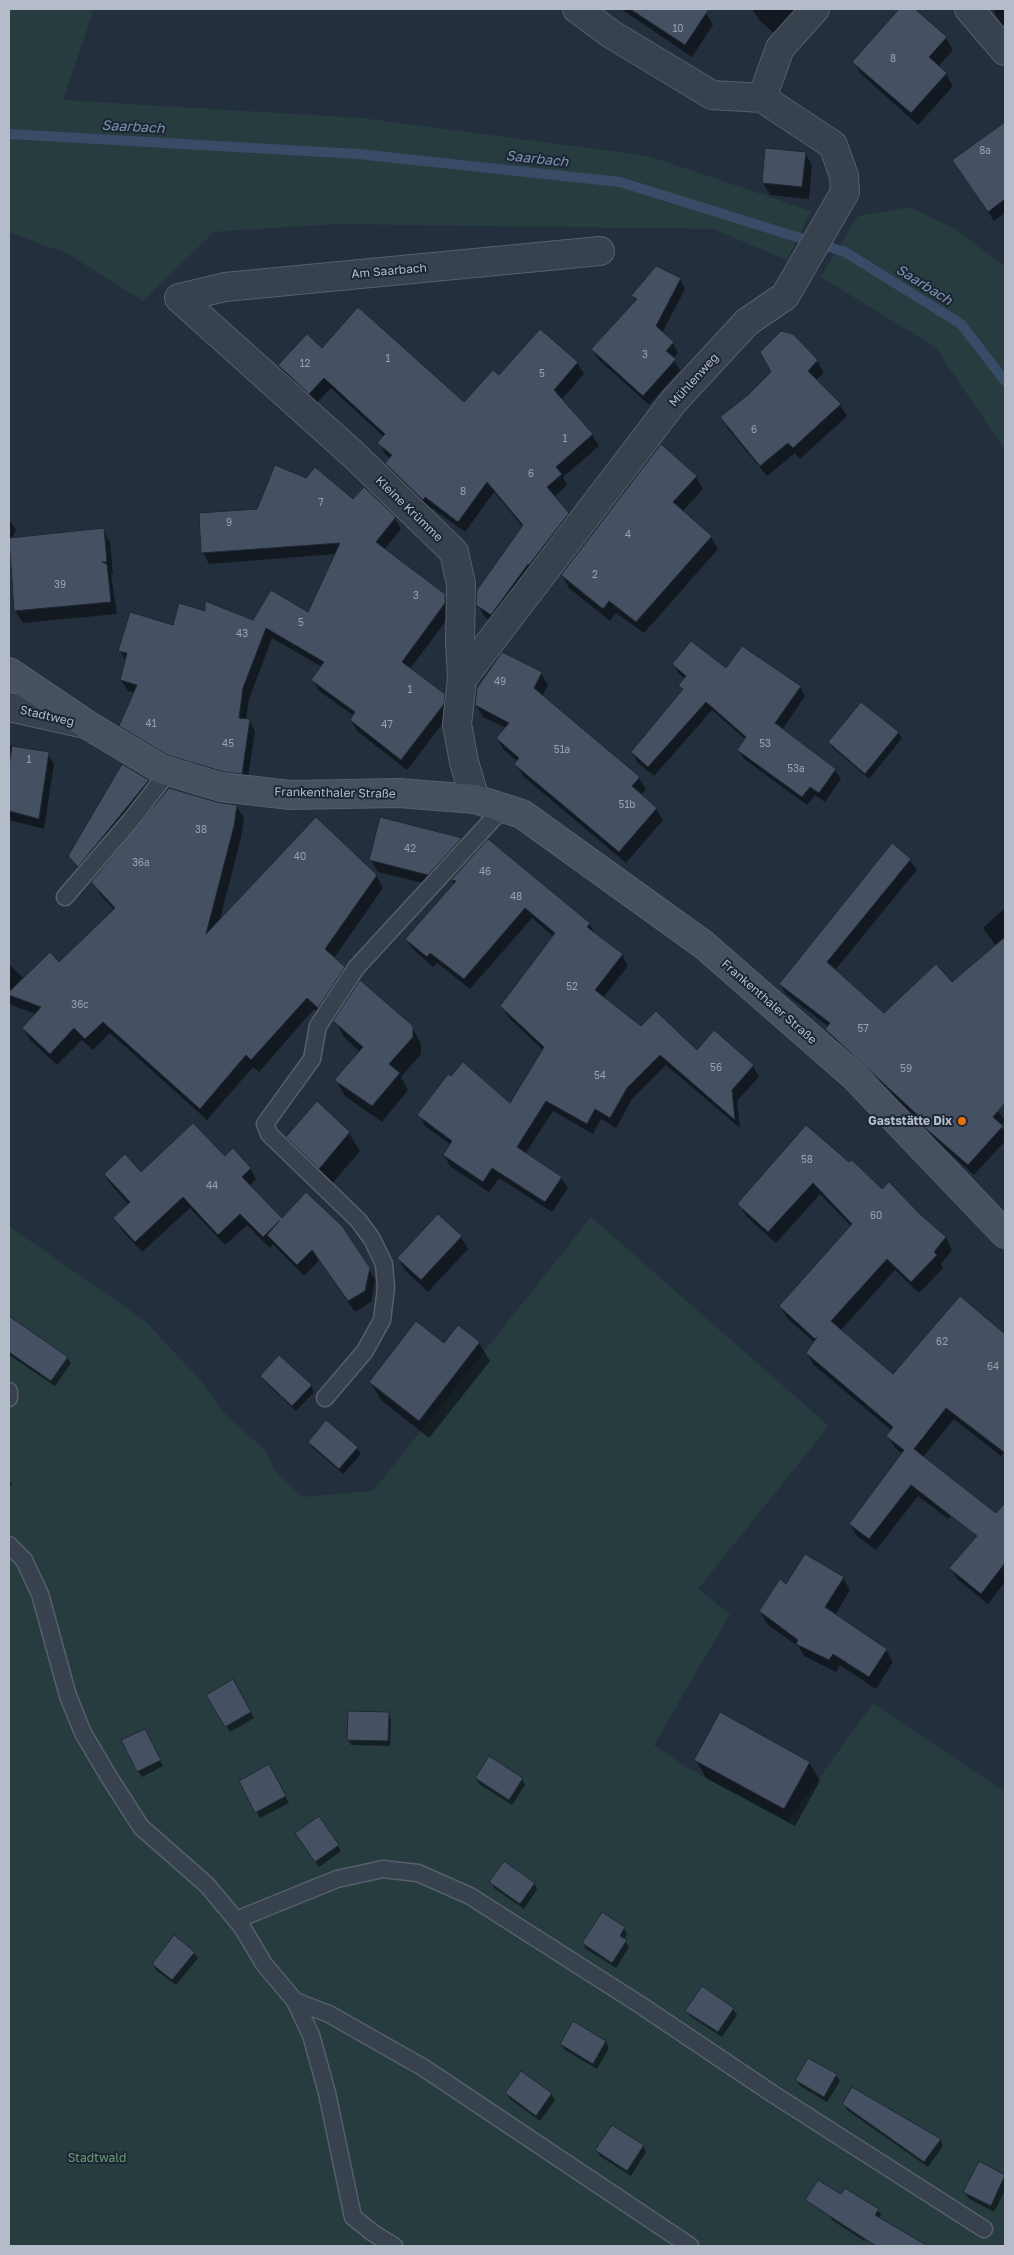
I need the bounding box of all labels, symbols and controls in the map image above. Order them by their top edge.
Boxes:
house number: 10 [672,23,684,35]
house number: 8 [890,53,896,65]
water label: Saarbach [101,117,165,137]
house number: 8a [979,145,991,157]
water label: Saarbach [505,147,569,171]
street label: Am Saarbach [351,261,427,281]
water label: Saarbach [893,261,955,309]
house number: 3 [642,349,648,361]
street label: Mühlenweg [666,350,722,410]
house number: 1 [386,353,390,365]
house number: 12 [300,358,310,370]
house number: 5 [539,368,545,380]
house number: 6 [751,424,757,436]
house number: 1 [563,433,567,445]
house number: 6 [528,468,534,480]
street label: Kleine Krümme [372,473,446,545]
house number: 8 [460,486,466,498]
house number: 7 [318,497,324,509]
house number: 9 [226,517,232,529]
house number: 4 [625,529,631,541]
house number: 2 [592,569,598,581]
house number: 39 [54,579,66,591]
house number: 3 [413,590,419,602]
house number: 5 [298,617,304,629]
house number: 43 [236,628,248,640]
house number: 49 [494,676,506,688]
house number: 1 [408,684,412,696]
street label: Stadtweg [18,703,76,729]
house number: 41 [146,718,156,730]
house number: 47 [381,719,393,731]
house number: 45 [222,738,234,750]
house number: 53 [759,738,771,750]
house number: 51a [554,744,570,756]
house number: 1 [27,754,31,766]
house number: 53a [787,763,805,775]
street label: Frankenthaler Straße [274,785,396,801]
house number: 51b [619,799,635,811]
house number: 38 [195,824,207,836]
house number: 42 [404,843,416,855]
house number: 40 [294,851,306,863]
house number: 36a [132,857,150,869]
house number: 46 [479,866,491,878]
house number: 48 [510,891,522,903]
street label: Frankenthaler Straße [718,957,820,1047]
house number: 52 [566,981,578,993]
house number: 36c [71,999,89,1011]
house number: 57 [857,1023,869,1035]
house number: 56 [710,1062,722,1074]
house number: 59 [900,1063,912,1075]
house number: 54 [594,1070,606,1082]
place label: Gaststätte Dix [868,1114,952,1128]
marker: Gaststätte Dix [956,1115,968,1127]
house number: 58 [801,1154,813,1166]
house number: 44 [206,1180,218,1192]
house number: 60 [870,1210,882,1222]
house number: 62 [936,1336,948,1348]
house number: 64 [987,1361,999,1373]
park label: Stadtwald [68,2151,126,2165]

